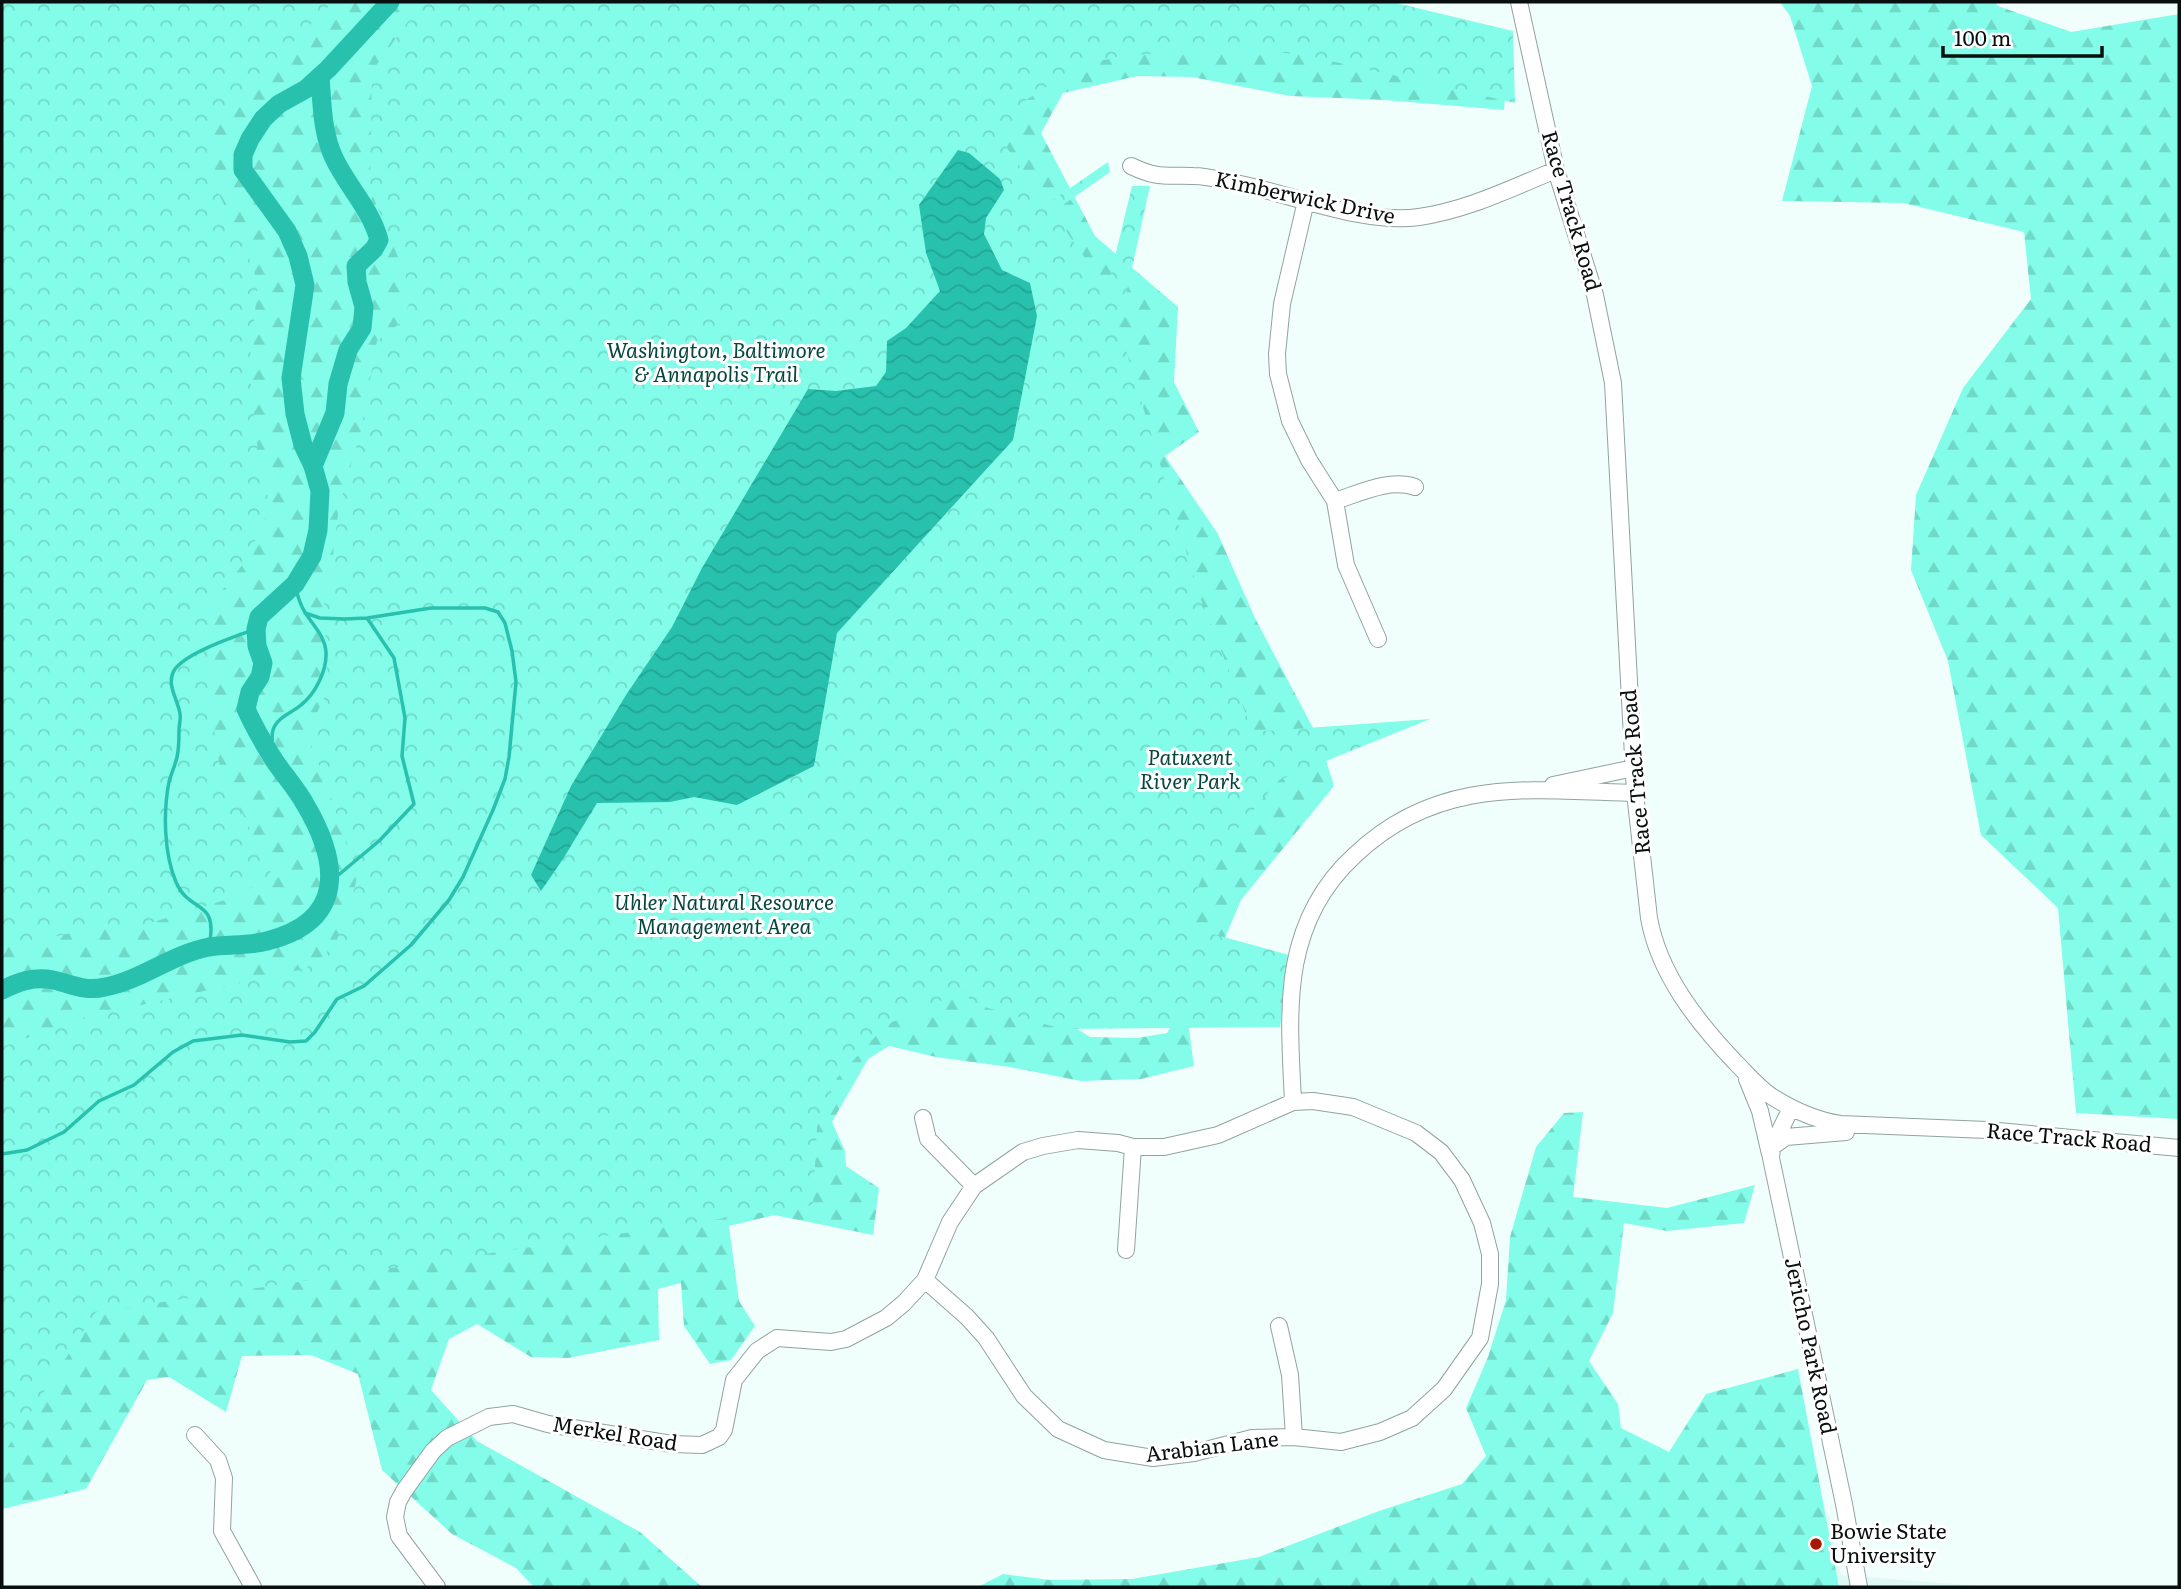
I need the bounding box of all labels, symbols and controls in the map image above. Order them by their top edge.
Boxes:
scale bar [1943,14,2102,58]
text: 100 m [1954,21,2011,52]
street label: Race Track Road [1536,126,1611,294]
street label: Kimberwick Drive [1213,161,1399,230]
park label: Washington, Baltimore & Annapolis Trail [606,333,826,388]
street label: Race Track Road [1611,688,1656,856]
park label: Patuxent River Park [1139,740,1241,795]
park label: Uhler Natural Resource Management Area [614,885,834,940]
street label: Race Track Road [1985,1113,2153,1158]
street label: Jericho Park Road [1779,1254,1846,1437]
street label: Merkel Road [551,1406,680,1457]
street label: Arabian Lane [1143,1421,1280,1468]
place label: Bowie State University [1830,1514,1947,1569]
marker: Bowie State University [1808,1536,1824,1552]

